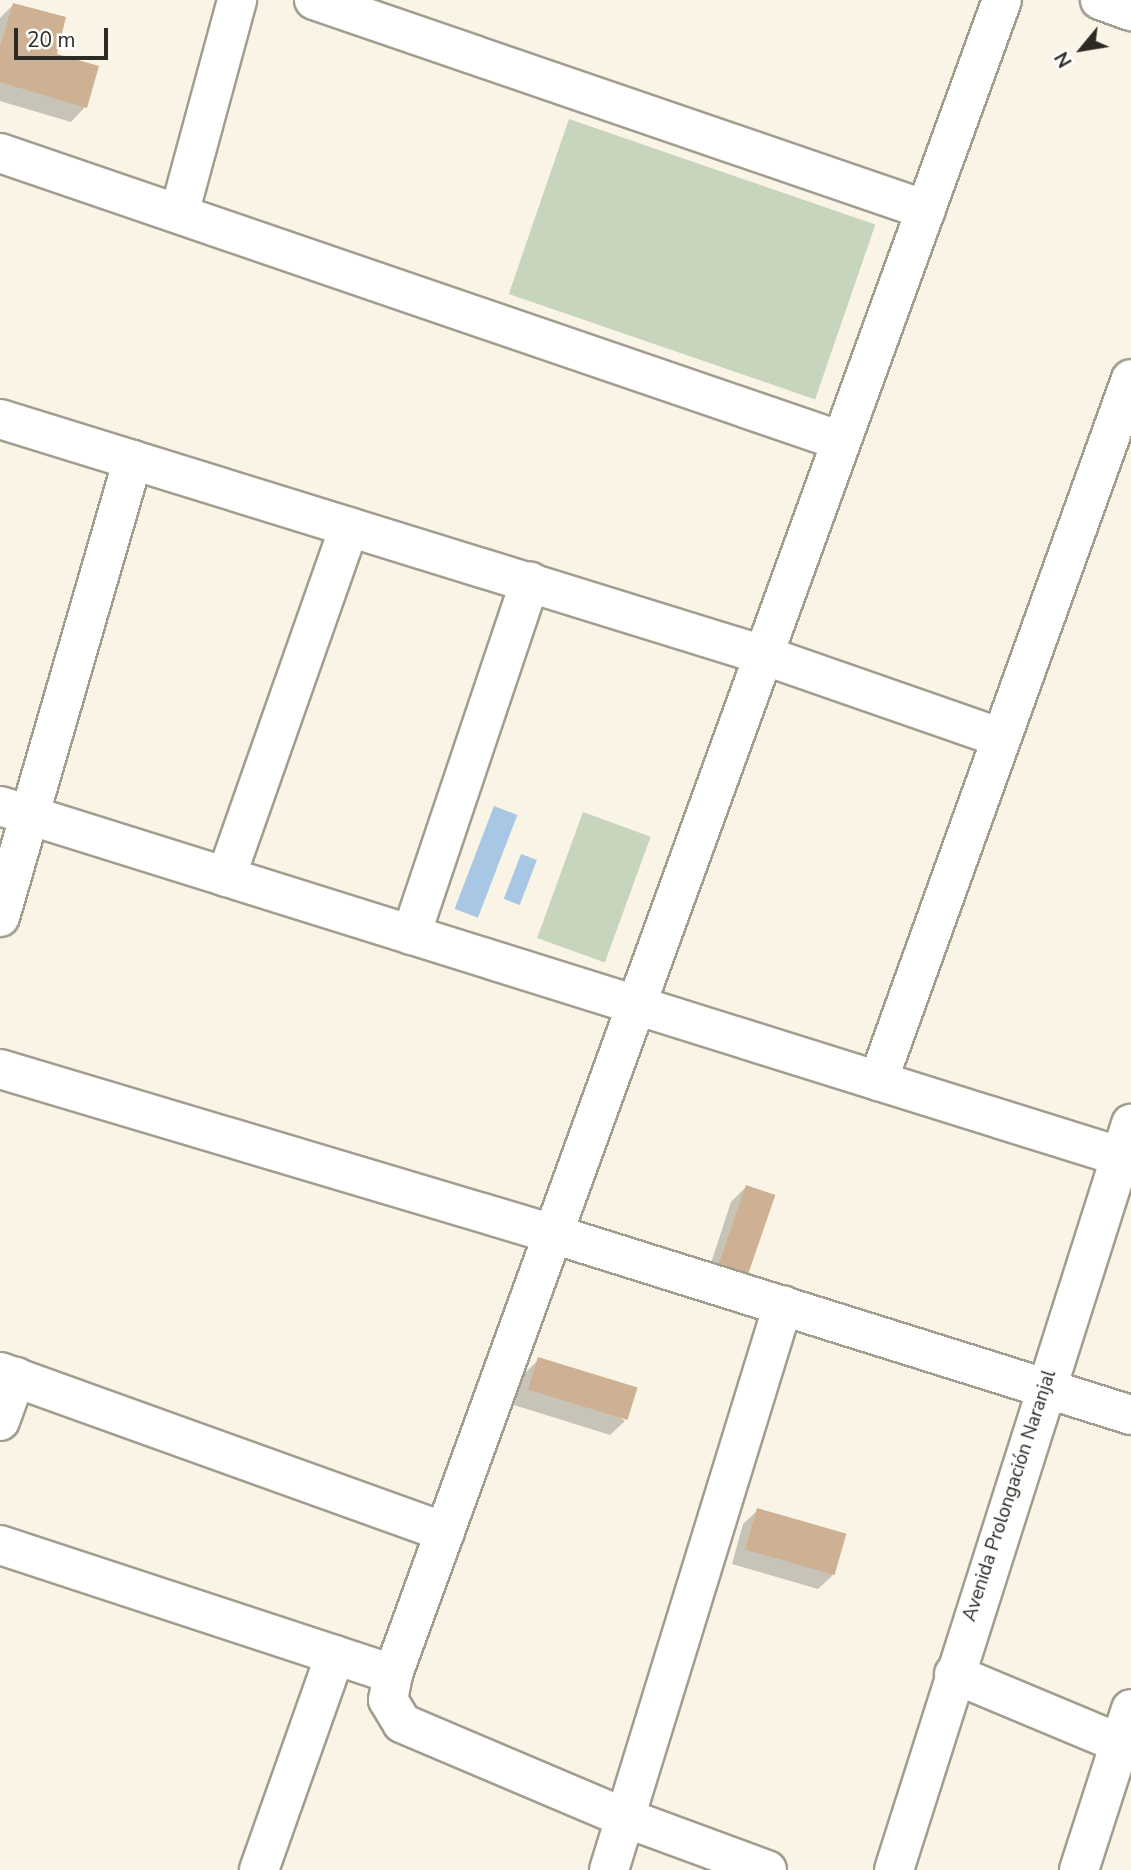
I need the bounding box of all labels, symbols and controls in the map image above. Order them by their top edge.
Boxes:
scale bar [18,14,112,58]
north arrow [1047,14,1117,84]
text: 20 m [27,26,76,54]
text: N [1049,47,1079,72]
street label: Avenida Prolongación Naranjal [959,1367,1061,1625]

